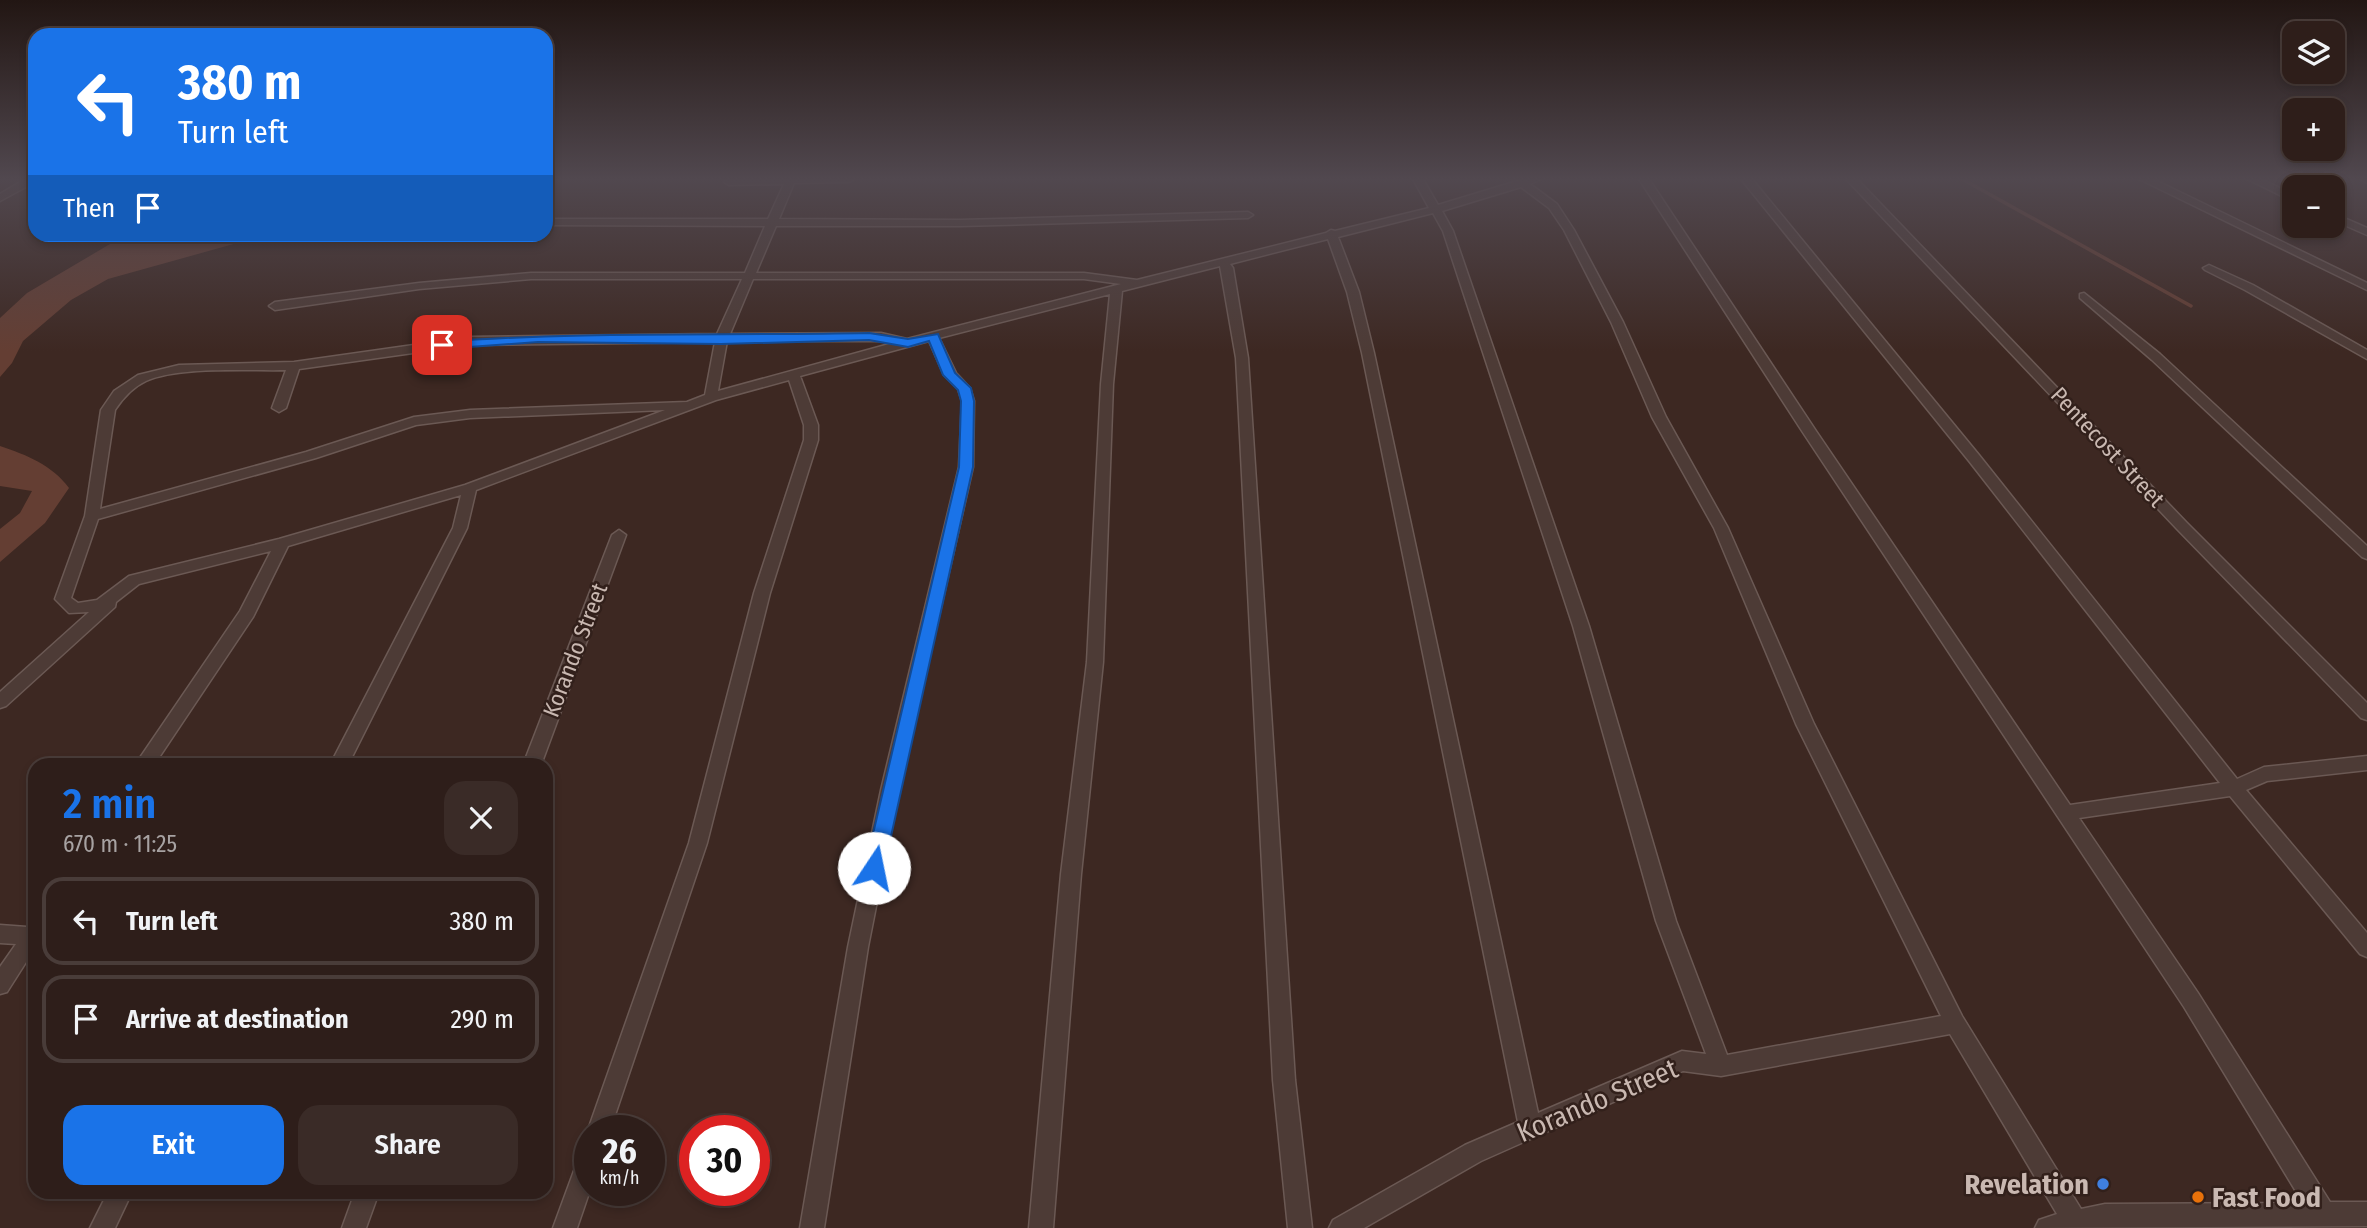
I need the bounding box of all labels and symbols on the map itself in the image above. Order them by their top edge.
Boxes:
pin [412,315,472,375]
street label: Pentecost Street [2045,381,2171,513]
street label: Korando Street [537,579,614,721]
position arrow [837,831,911,905]
street label: Korando Street [1512,1051,1683,1149]
speed limit sign: 30 [679,1115,770,1206]
place label: Revelation [1964,1168,2089,1201]
marker: Revelation [2095,1176,2111,1192]
place label: Fast Food [2212,1181,2321,1214]
marker: Fast Food [2190,1189,2206,1205]

